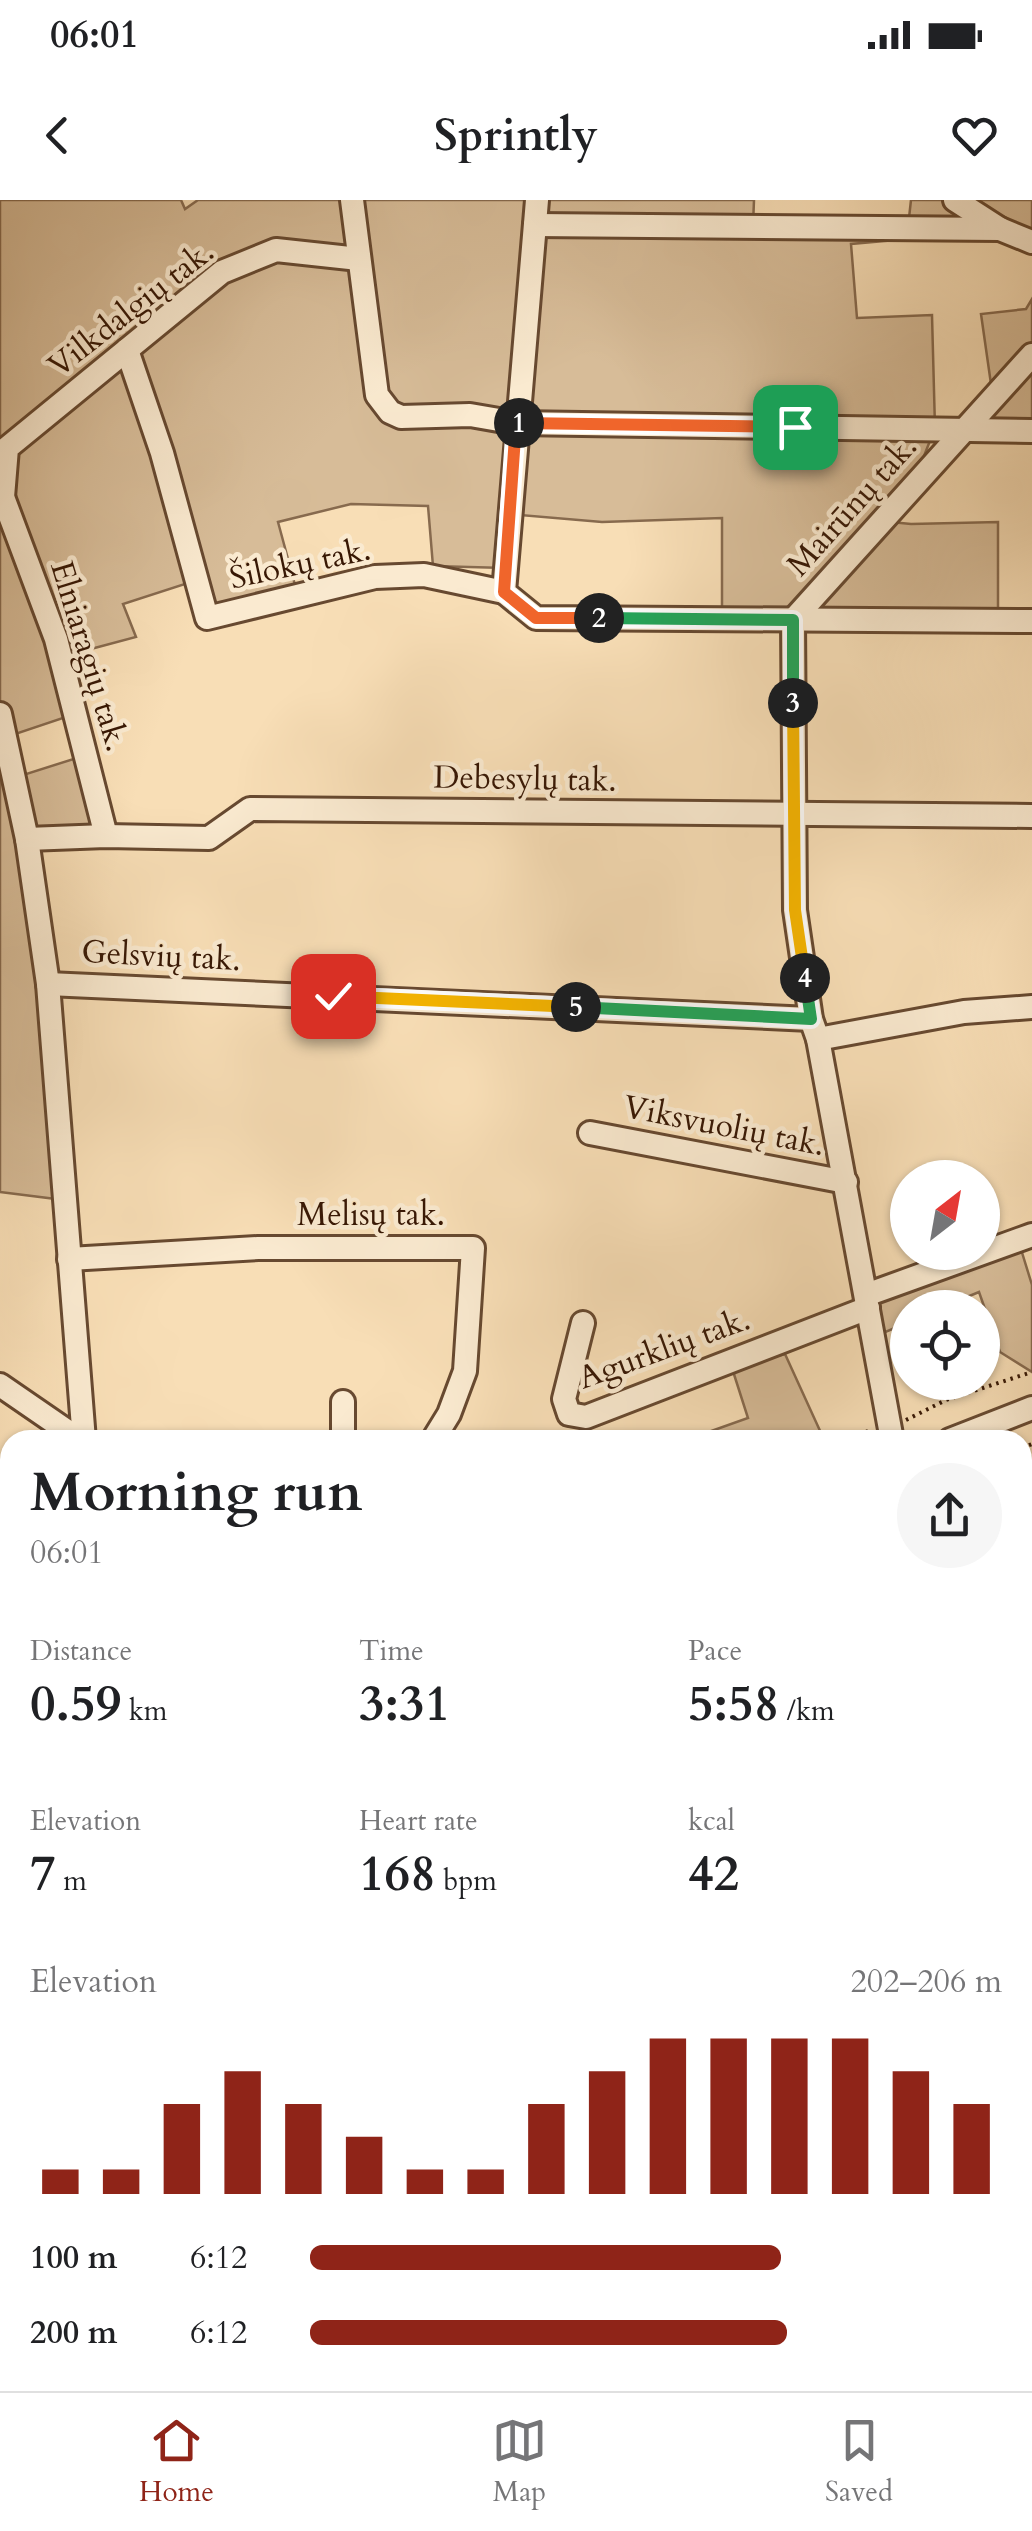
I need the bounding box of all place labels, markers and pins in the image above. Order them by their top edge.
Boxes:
pin [753,385,838,470]
pin: 1 [494,398,544,448]
pin: 2 [574,593,624,643]
pin: 3 [768,678,818,728]
pin: 4 [780,953,830,1003]
pin [291,954,376,1039]
pin: 5 [551,982,601,1032]

